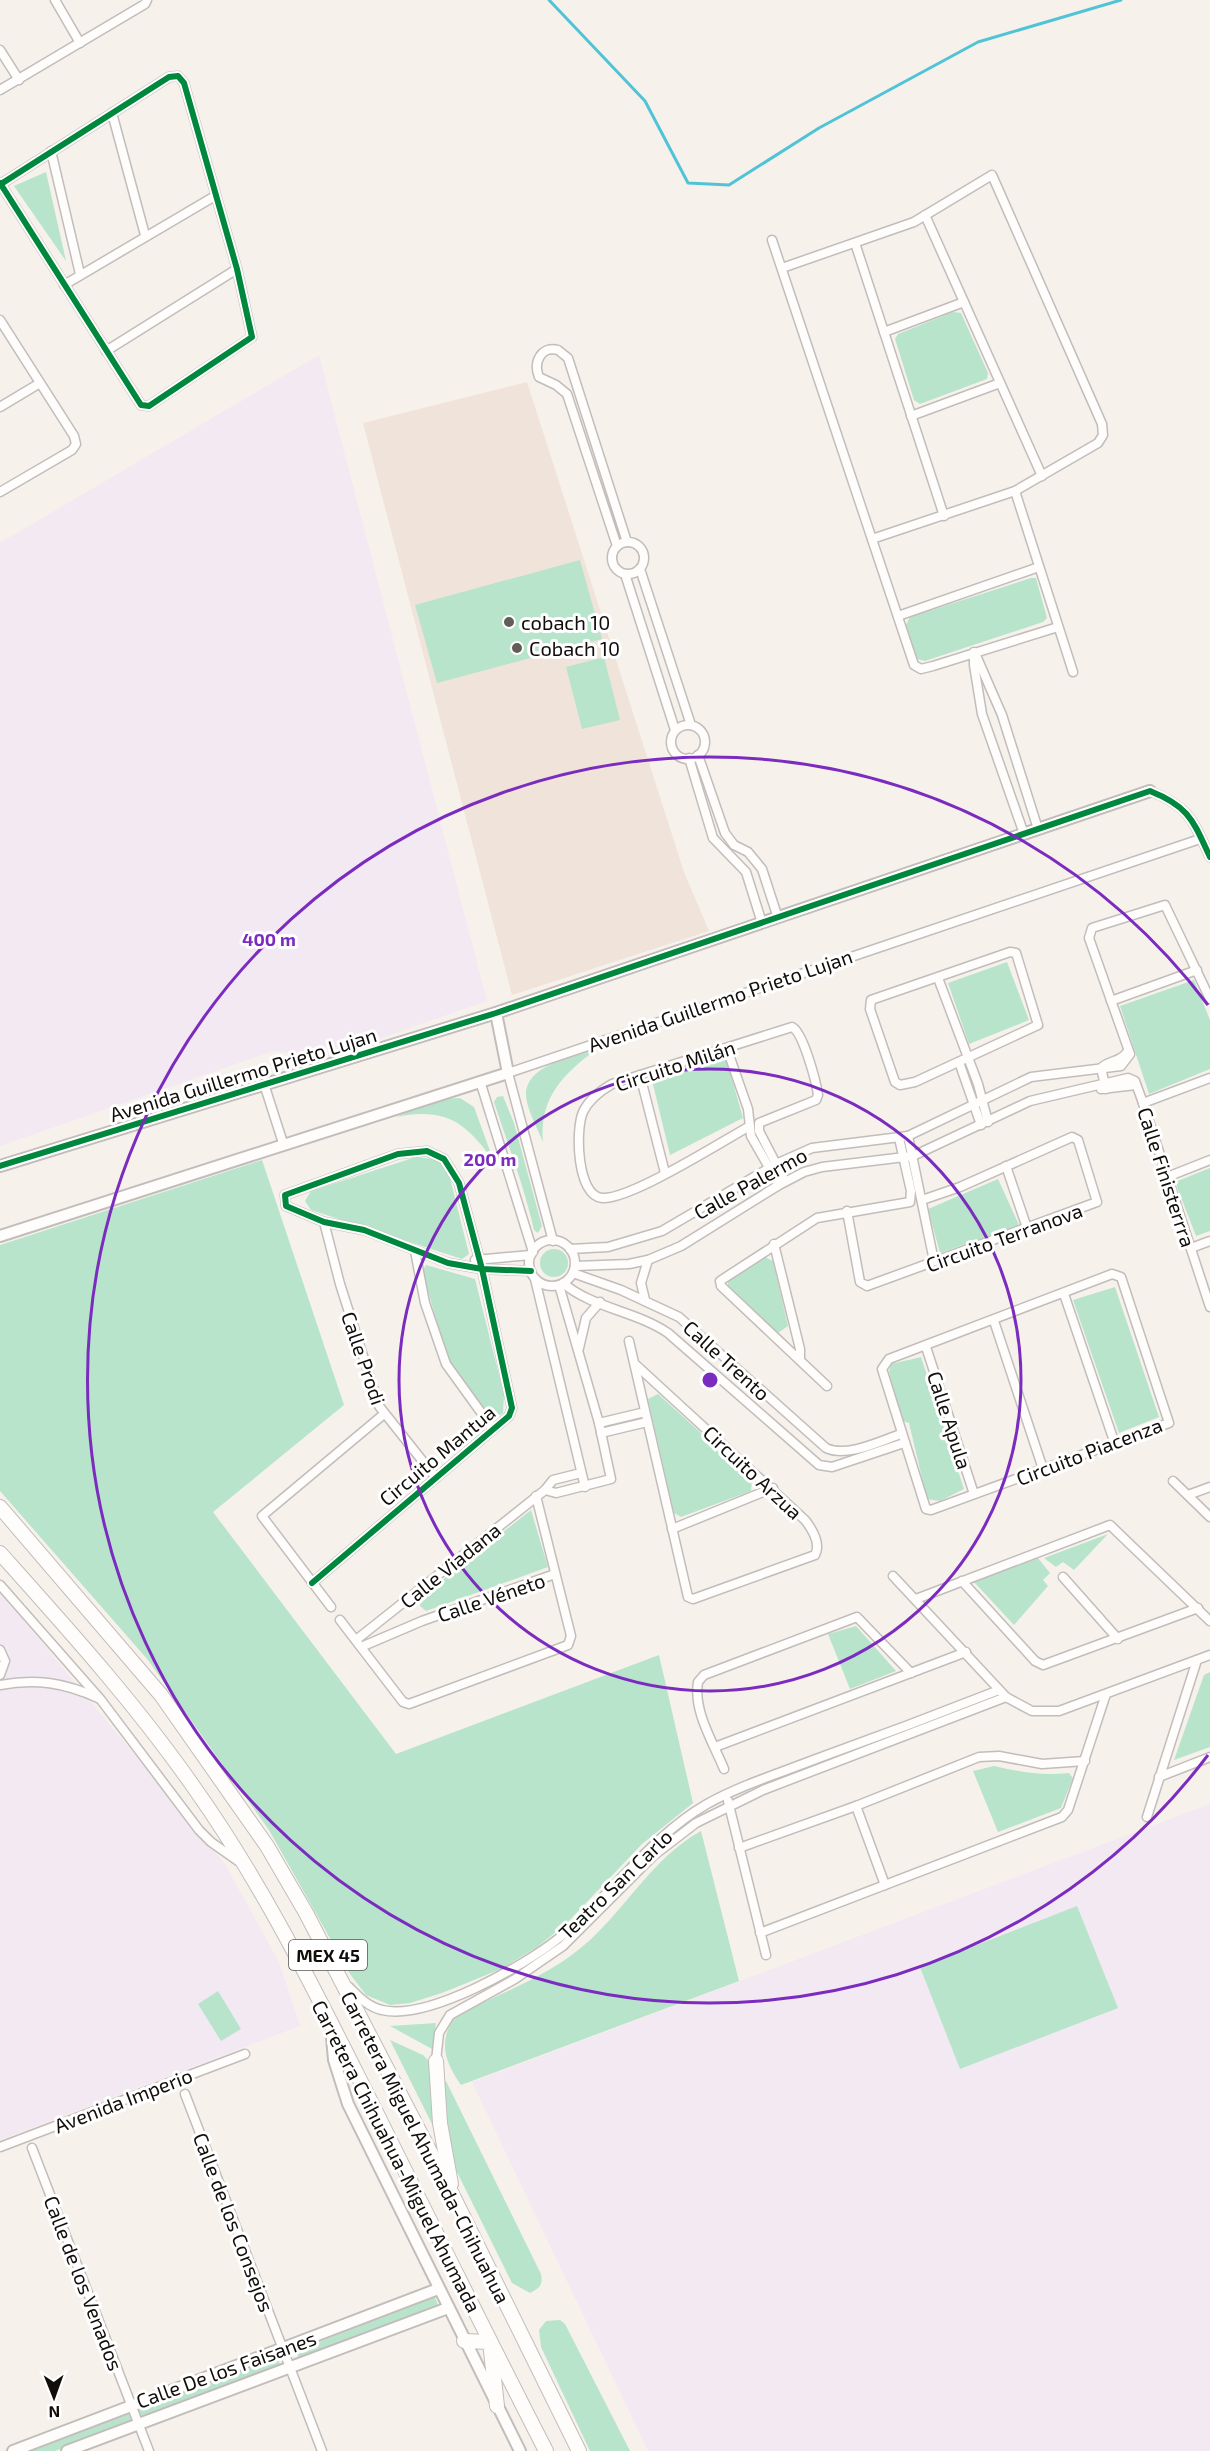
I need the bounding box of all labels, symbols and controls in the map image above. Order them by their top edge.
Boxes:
place label: cobach 10 [521,610,610,634]
marker: cobach 10 [502,615,516,629]
place label: Cobach 10 [529,636,620,660]
marker: Cobach 10 [510,641,524,655]
text: 400 m [242,928,296,950]
street label: Avenida Guillermo Prieto Lujan [585,943,855,1057]
street label: Avenida Guillermo Prieto Lujan [107,1022,379,1126]
street label: Circuito Milán [612,1034,738,1096]
street label: Calle Finisterrra [1133,1104,1201,1250]
street label: Calle Palermo [689,1142,811,1224]
text: 200 m [464,1148,516,1170]
street label: Circuito Terranova [922,1198,1086,1276]
street label: Calle Prodi [337,1308,391,1408]
street label: Calle Trento [679,1315,775,1405]
street label: Calle Apula [923,1368,977,1472]
centre of rings [700,1370,720,1390]
street label: Circuito Mantua [374,1400,500,1510]
street label: Circuito Piacenza [1013,1412,1165,1490]
street label: Circuito Arzua [699,1420,807,1524]
street label: Calle Viadana [395,1517,505,1613]
street label: Calle Véneto [434,1567,548,1627]
street label: Teatro San Carlo [553,1824,677,1944]
road number: MEX 45 [289,1940,367,1970]
street label: Carretera Miguel Ahumada-Chihuahua [336,1987,516,2307]
street label: Carretera Chihuahua-Miguel Ahumada [307,1996,487,2316]
street label: Avenida Imperio [50,2063,196,2137]
street label: Calle de los Consejos [189,2129,279,2315]
street label: Calle de los Venados [40,2192,128,2374]
street label: Calle De los Faisanes [133,2325,319,2413]
north arrow [24,2367,84,2427]
text: N [48,2403,60,2422]

